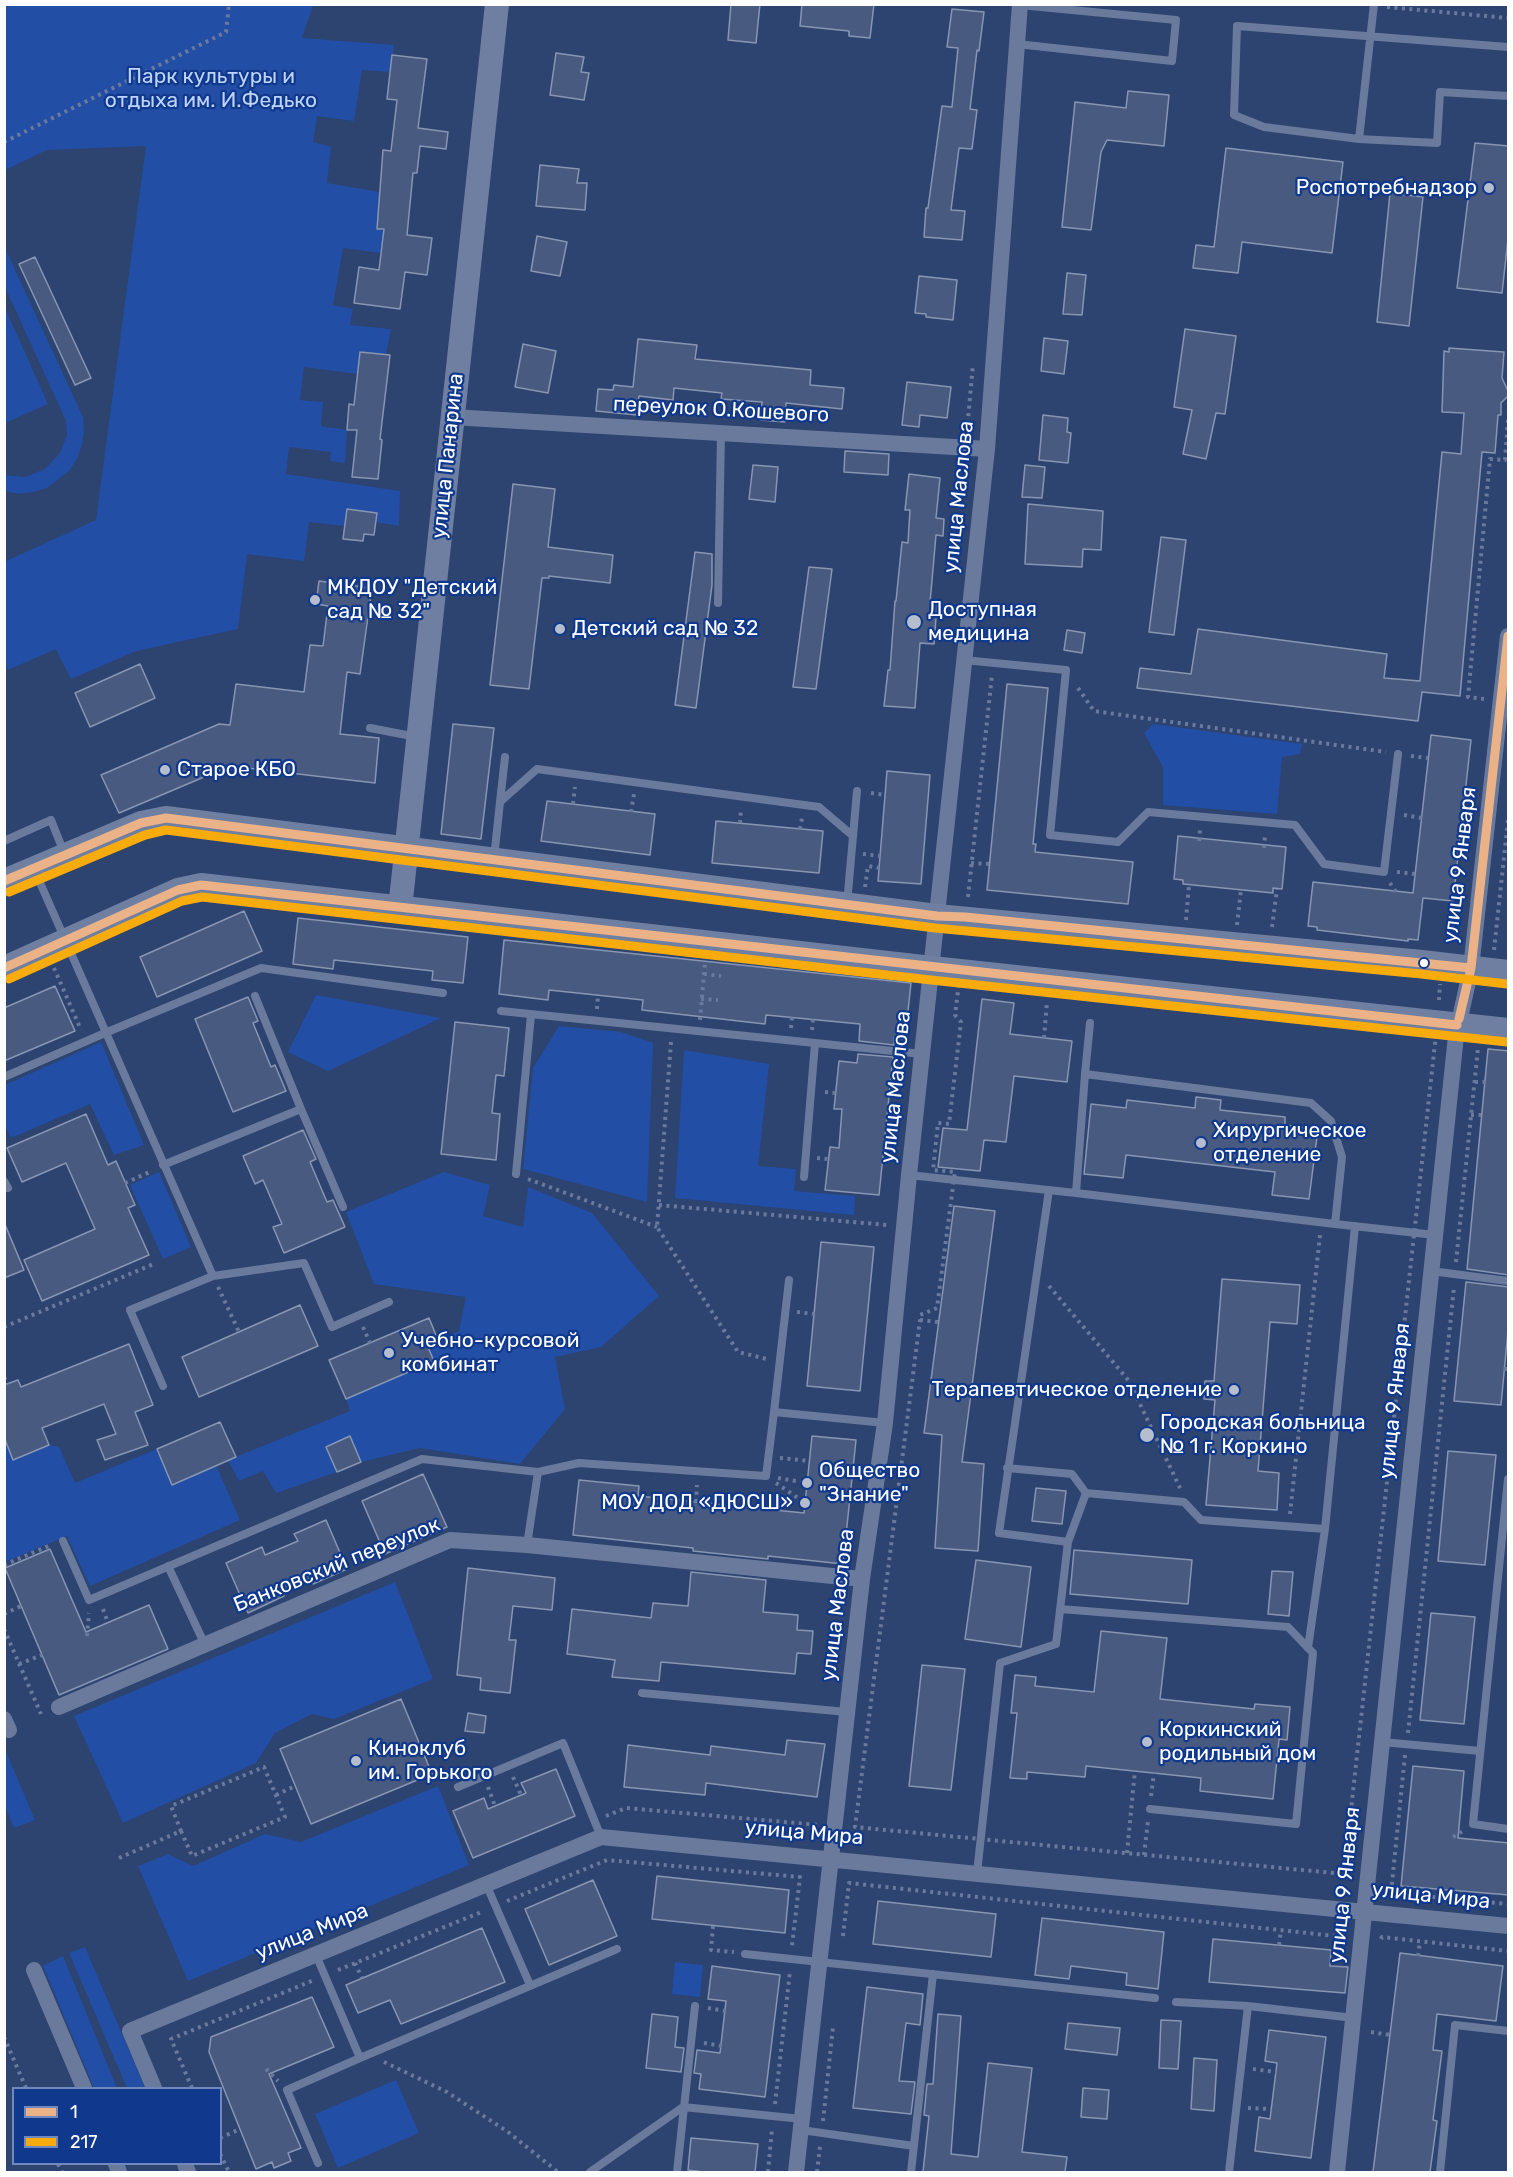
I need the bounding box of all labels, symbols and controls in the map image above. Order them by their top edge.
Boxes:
park label: Парк культуры и отдыха им. И.Федько [105,64,317,114]
place label: Роспотребнадзор [1296,175,1477,201]
marker: Роспотребнадзор [1482,181,1496,195]
street label: улица Панарина [427,372,469,540]
street label: переулок О.Кошевого [612,392,830,428]
street label: улица Маслова [938,420,980,574]
place label: МКДОУ "Детский сад № 32" [327,575,497,625]
marker: МКДОУ "Детский сад № 32" [308,593,322,607]
place label: Доступная медицина [928,597,1037,647]
marker: Доступная медицина [905,613,923,631]
place label: Детский сад № 32 [572,616,758,642]
marker: Детский сад № 32 [553,622,567,636]
place label: Старое КБО [177,757,296,783]
marker: Старое КБО [158,763,172,777]
street label: улица 9 Января [1438,785,1482,945]
unlabelled marker [1418,957,1430,969]
street label: улица Маслова [875,1010,917,1164]
place label: Хирургическое отделение [1213,1118,1366,1168]
marker: Хирургическое отделение [1194,1136,1208,1150]
street label: улица 9 Января [1374,1322,1416,1480]
place label: Учебно-курсовой комбинат [401,1328,579,1378]
marker: Учебно-курсовой комбинат [382,1346,396,1360]
place label: Терапевтическое отделение [931,1377,1222,1403]
marker: Терапевтическое отделение [1227,1383,1241,1397]
place label: Городская больница № 1 г. Коркино [1160,1410,1366,1460]
marker: Городская больница № 1 г. Коркино [1138,1426,1156,1444]
place label: Общество "Знание" [819,1458,920,1508]
marker: Общество "Знание" [800,1476,814,1490]
place label: МОУ ДОД «ДЮСШ» [601,1490,793,1516]
marker: МОУ ДОД «ДЮСШ» [798,1496,812,1510]
street label: Банковский переулок [230,1512,444,1618]
street label: улица Маслова [816,1528,860,1682]
place label: Коркинский родильный дом [1159,1717,1316,1767]
marker: Коркинский родильный дом [1140,1735,1154,1749]
place label: Киноклуб им. Горького [368,1736,493,1786]
marker: Киноклуб им. Горького [349,1754,363,1768]
street label: улица 9 Января [1324,1806,1366,1964]
street label: улица Мира [744,1815,864,1851]
street label: улица Мира [1370,1877,1492,1915]
street label: улица Мира [252,1898,372,1966]
legend [12,2087,222,2165]
text: 1 [70,2101,78,2123]
text: 217 [70,2131,98,2153]

